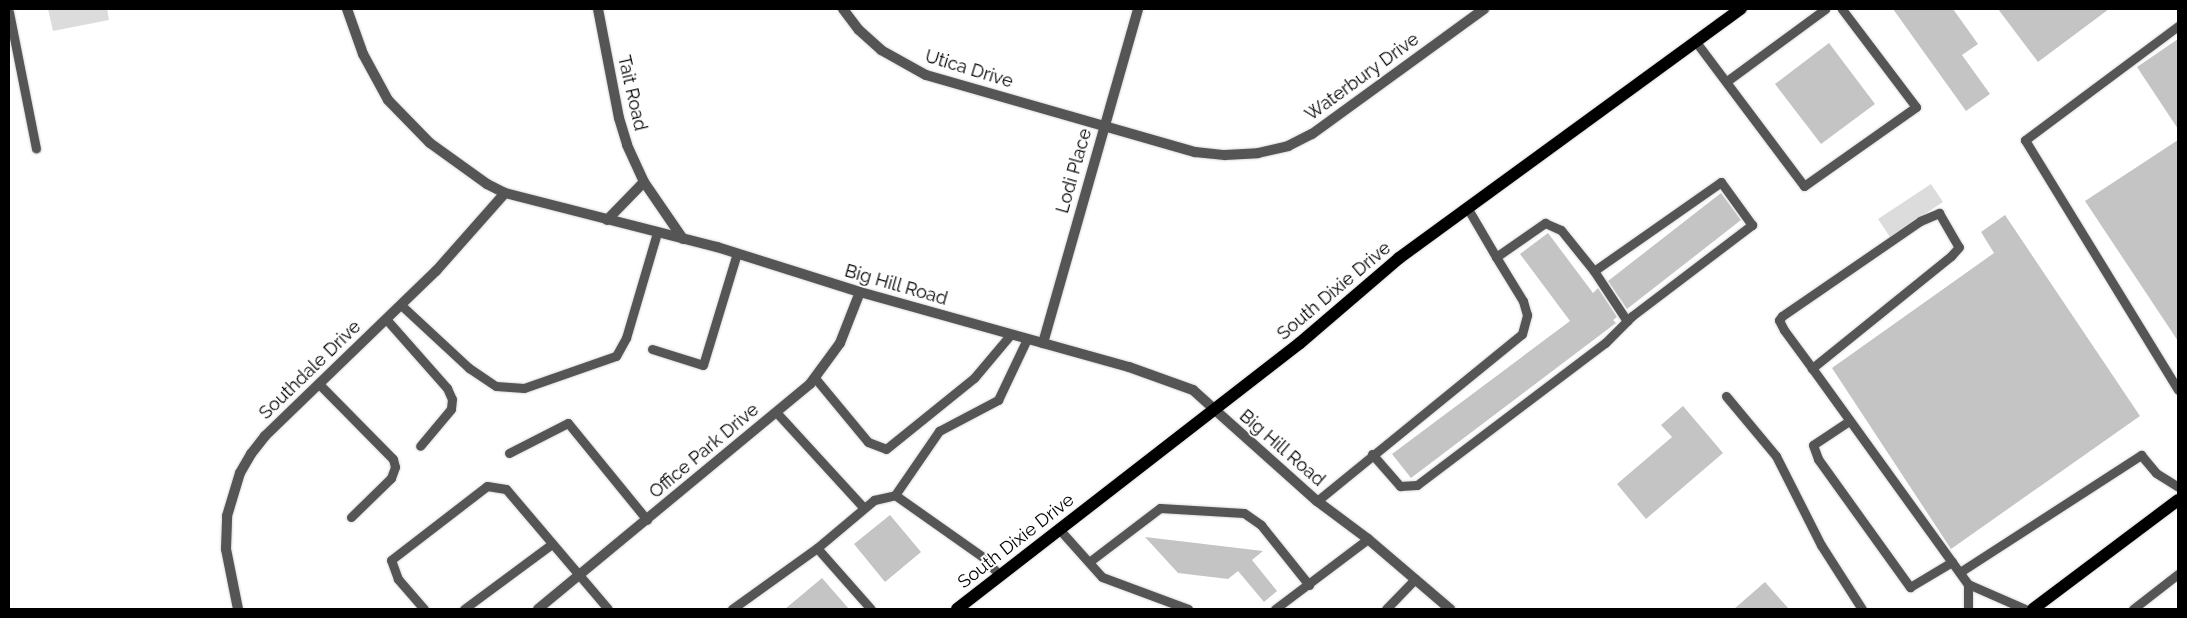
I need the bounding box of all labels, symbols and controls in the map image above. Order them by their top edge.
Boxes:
street label: Waterbury Drive [1301,28,1423,126]
street label: Utica Drive [922,45,1016,93]
street label: Tait Road [613,53,651,133]
street label: Lodi Place [1052,126,1096,216]
street label: South Dixie Drive [1273,237,1395,345]
street label: Big Hill Road [842,260,950,310]
street label: Southdale Drive [255,316,365,424]
street label: Office Park Drive [645,399,763,503]
street label: Big Hill Road [1235,405,1329,491]
street label: South Dixie Drive [954,489,1078,593]

